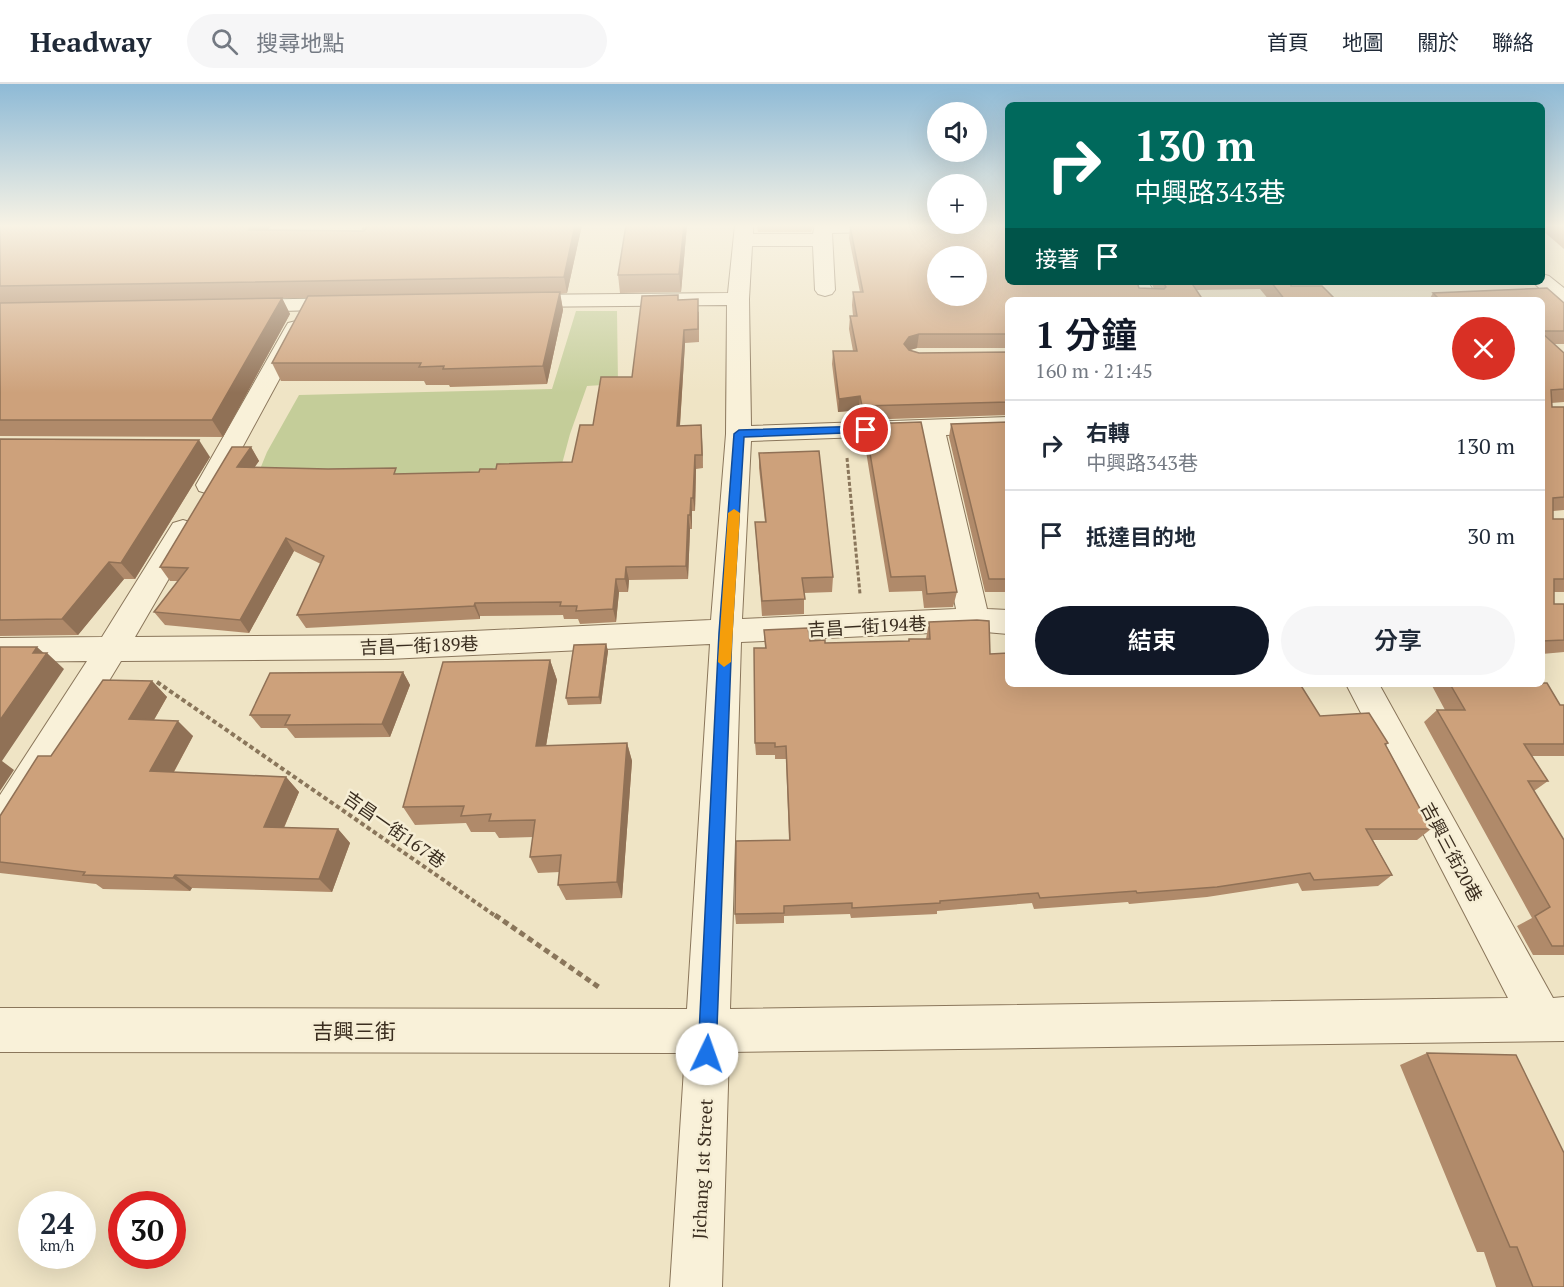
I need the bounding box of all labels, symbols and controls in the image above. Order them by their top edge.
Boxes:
search box [187,14,607,68]
text: Headway [30,23,151,60]
icon: search [208,25,241,58]
text: 搜尋地點 [256,28,344,57]
text: 首頁 [1267,28,1309,56]
text: 地圖 [1342,28,1384,56]
text: 關於 [1417,28,1459,56]
text: 聯絡 [1492,28,1534,56]
map controls [927,102,987,306]
button: sound [927,102,987,162]
text: 130 m [1134,117,1255,173]
icon: right [1035,126,1113,204]
button: + [927,174,987,234]
text: 中興路343巷 [1134,174,1285,210]
icon: arrive [1091,240,1124,273]
text: 接著 [1035,244,1079,273]
button: − [927,246,987,306]
text: 1 分鐘 [1035,311,1137,358]
button: close [1452,317,1515,380]
text: 160 m · 21:45 [1035,357,1153,384]
pin [840,404,891,455]
icon: arrive [849,413,882,446]
text: 右轉 [1086,418,1130,447]
icon: right [1035,429,1068,462]
text: 130 m [1455,431,1515,460]
text: 中興路343巷 [1086,449,1198,476]
icon: arrive [1035,519,1068,552]
text: 30 m [1467,521,1515,550]
text: 抵達目的地 [1086,522,1196,551]
button: 結束 [1035,606,1269,675]
button: 分享 [1281,606,1515,675]
street label: 吉昌一街194巷 [807,611,927,641]
street label: 吉昌一街189巷 [359,631,479,659]
street label: 吉昌一街167巷 [339,785,451,873]
street label: 吉興三街20巷 [1416,798,1488,906]
street label: 吉興三街 [312,1017,396,1045]
position arrow [675,1022,739,1086]
street label: Jichang 1st Street [686,1098,718,1240]
speed limit sign: 30 [108,1191,186,1269]
text: 24 [40,1203,74,1243]
text: km/h [40,1235,74,1255]

